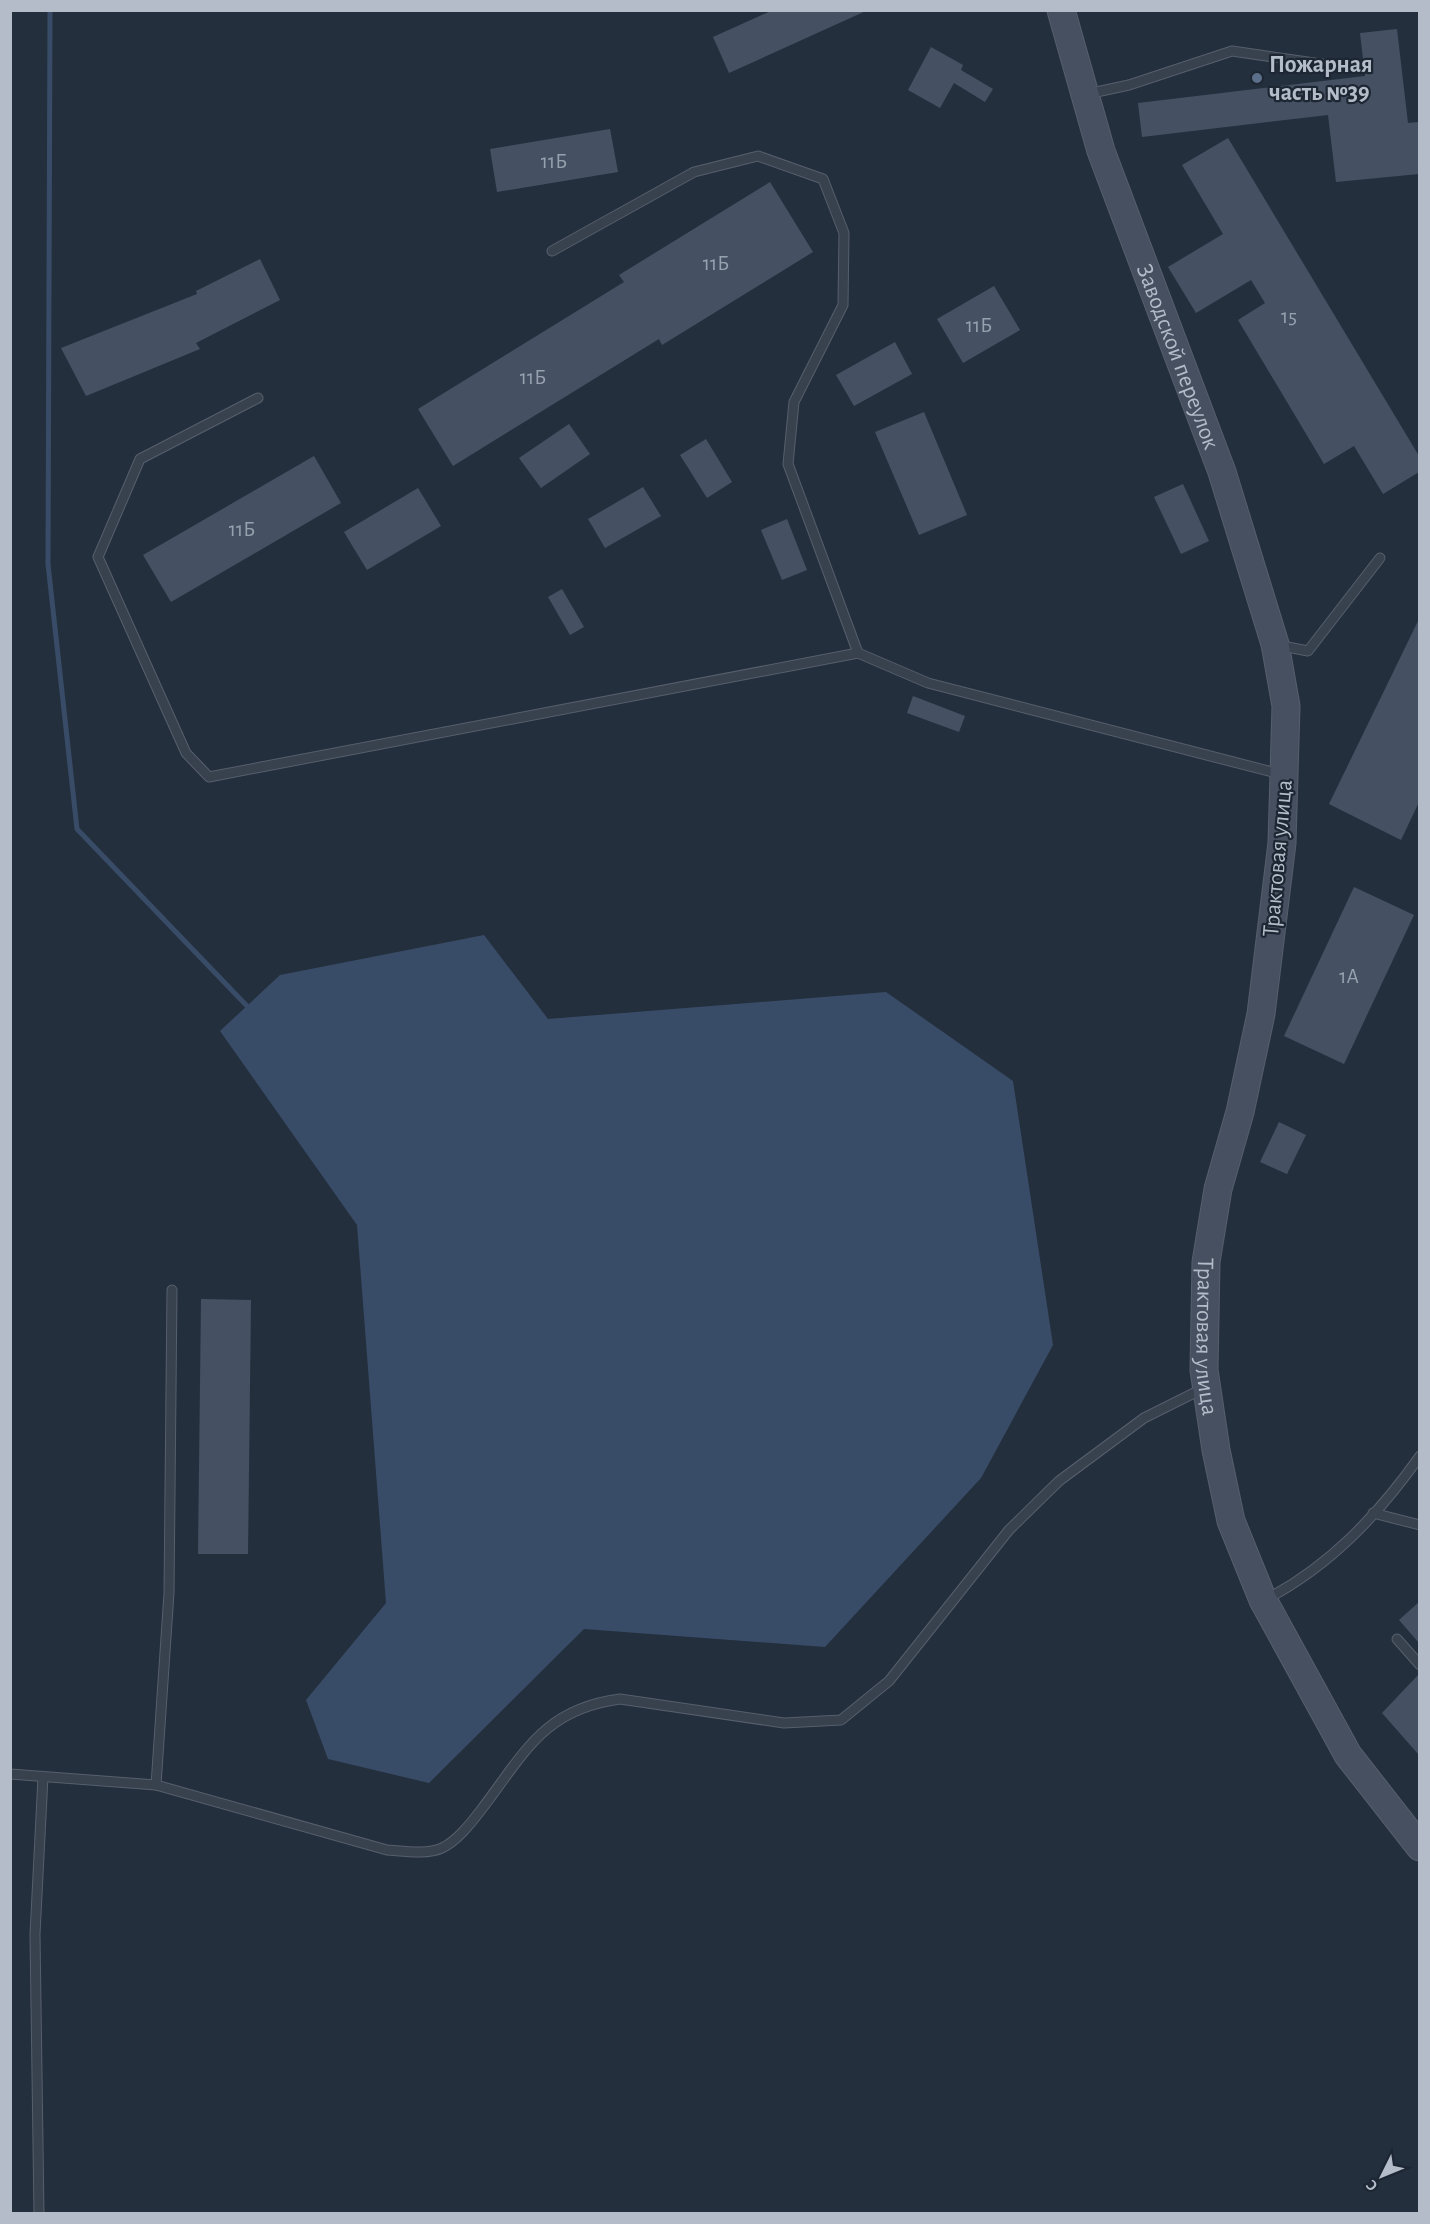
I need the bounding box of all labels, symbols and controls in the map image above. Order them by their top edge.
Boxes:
place label: Пожарная часть №39 [1269,53,1373,105]
marker: Пожарная часть №39 [1250,71,1264,85]
house number: 11Б [541,151,567,172]
house number: 11Б [703,253,729,274]
street label: Заводской переулок [1132,261,1223,453]
house number: 15 [1281,306,1297,327]
house number: 11Б [966,315,992,336]
house number: 11Б [520,367,546,388]
house number: 11Б [229,519,255,540]
street label: Трактовая улица [1259,779,1297,938]
house number: 1А [1339,966,1359,987]
street label: Трактовая улица [1191,1258,1222,1417]
north arrow [1352,2146,1412,2206]
text: С [1363,2177,1381,2194]

